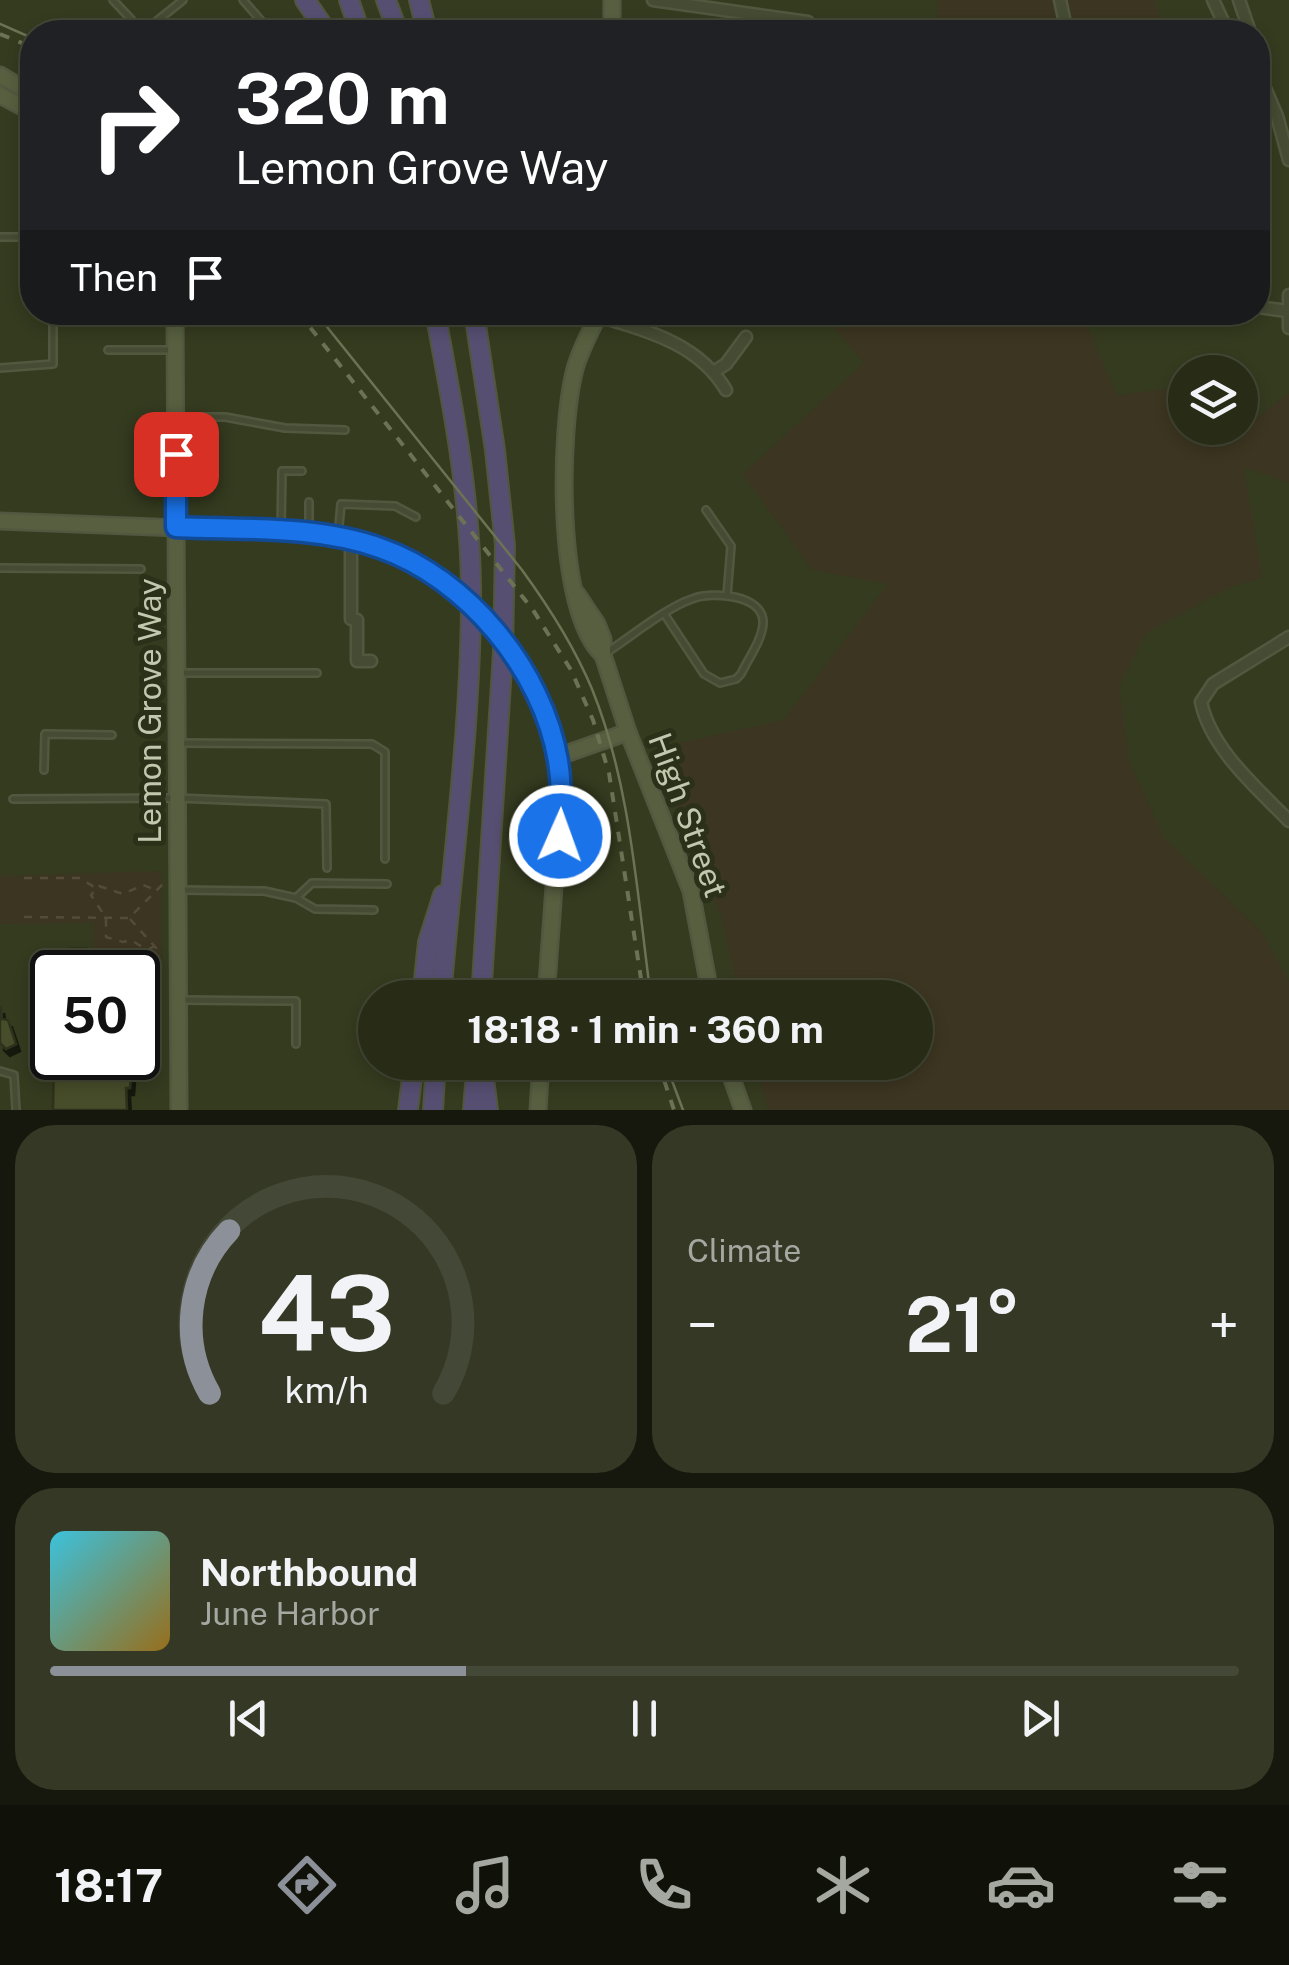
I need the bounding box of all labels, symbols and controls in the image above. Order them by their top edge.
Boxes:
text: 320 m [235,57,450,140]
icon: right [70,60,200,190]
text: Lemon Grove Way [235,141,609,194]
icon: arrive [178,250,233,305]
text: Then [70,255,158,300]
map controls [1168,355,1258,445]
button: layers [1168,355,1258,445]
pin [134,412,219,497]
icon: arrive [149,427,204,482]
street label: Lemon Grove Way [131,578,168,844]
street label: High Street [641,728,735,902]
position arrow [508,784,612,888]
speed limit sign: 50 [30,950,160,1080]
text: 18:18 · 1 min · 360 m [467,1007,824,1052]
text: Climate [687,1232,801,1269]
text: 43 [257,1252,395,1374]
text: 21° [905,1281,1021,1369]
text: − [687,1293,718,1357]
text: + [1209,1293,1239,1357]
text: km/h [284,1369,368,1411]
text: Northbound [200,1550,418,1595]
text: June Harbor [200,1595,380,1632]
icon: previous [221,1691,276,1746]
icon: pause [617,1691,672,1746]
icon: next [1013,1691,1068,1746]
icon: directions [272,1850,342,1920]
icon: music [450,1850,520,1920]
icon: phone [629,1850,699,1920]
icon: climate [808,1850,878,1920]
icon: car [986,1850,1056,1920]
icon: filters [1165,1850,1235,1920]
text: 18:17 [54,1859,163,1912]

